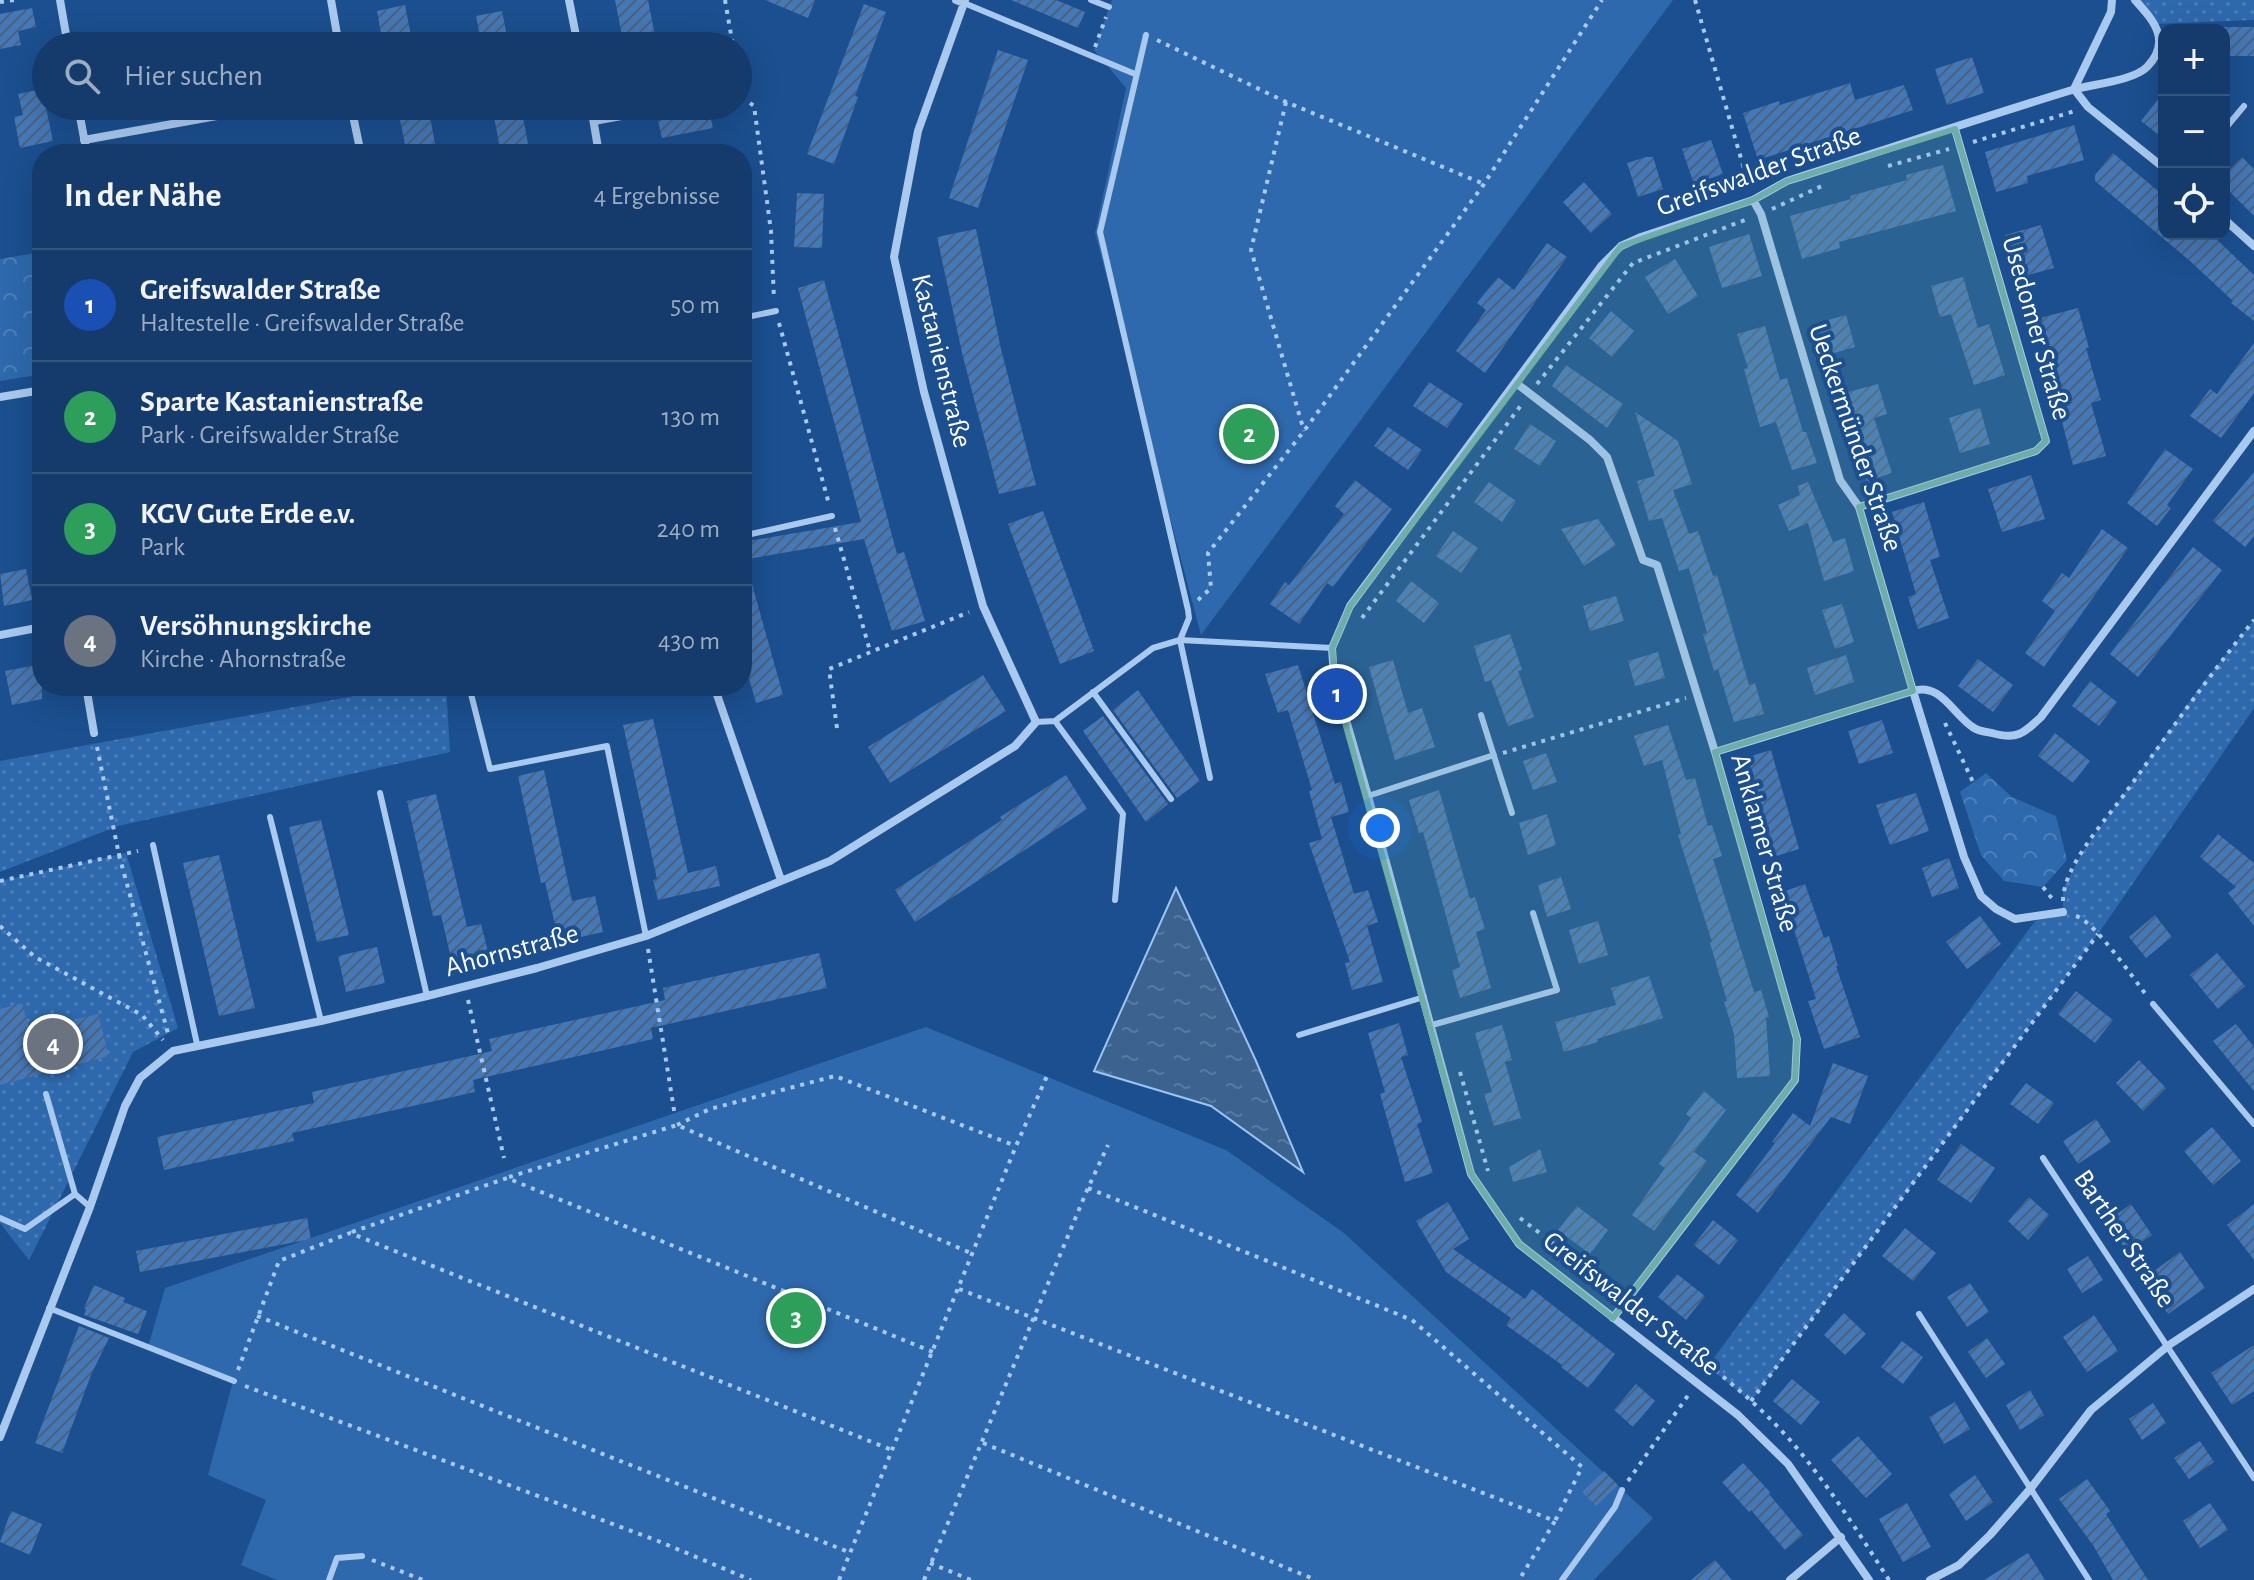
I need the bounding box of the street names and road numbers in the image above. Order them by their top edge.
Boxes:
street label: Greifswalder Straße [1653,122,1865,222]
street label: Usedomer Straße [1996,233,2076,423]
street label: Kastanienstraße [906,271,976,451]
street label: Ueckermünder Straße [1803,321,1907,555]
street label: Anklamer Straße [1725,751,1803,935]
street label: Ahornstraße [442,920,582,982]
street label: Barther Straße [2068,1165,2180,1313]
street label: Greifswalder Straße [1538,1227,1724,1381]

